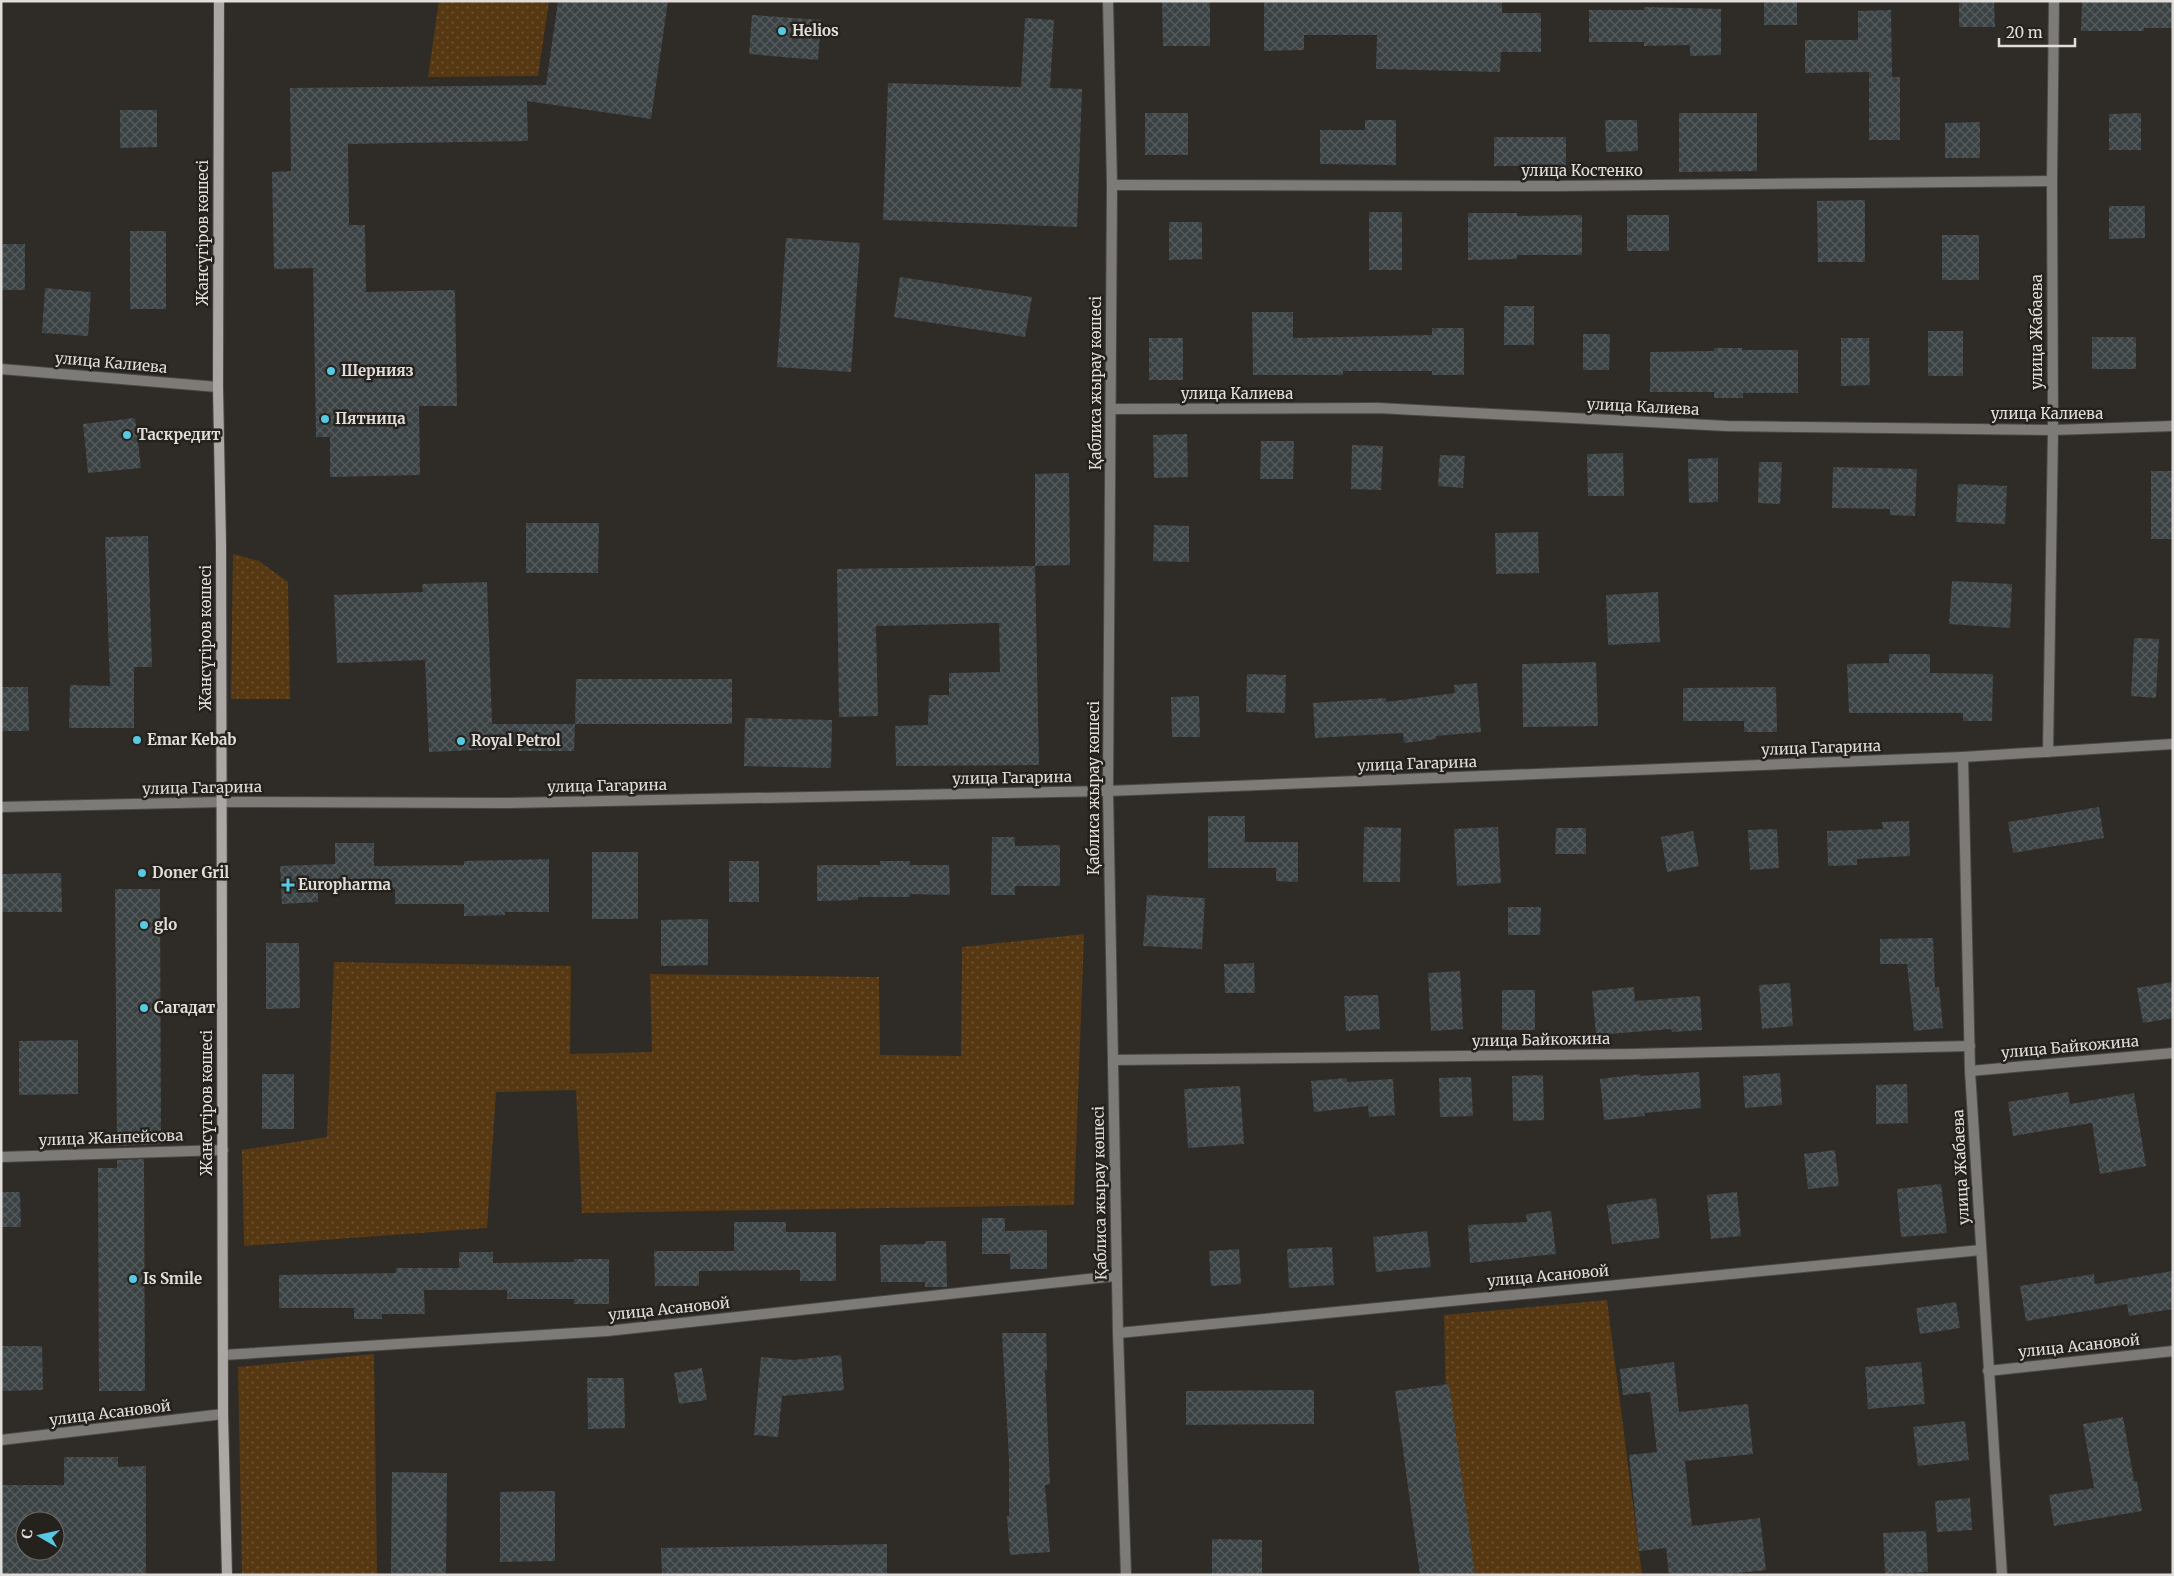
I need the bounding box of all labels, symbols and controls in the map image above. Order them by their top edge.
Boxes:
scale bar [1999,15,2075,47]
place label: Helios [792,21,839,40]
text: 20 m [2006,23,2043,42]
marker: Helios [776,25,788,37]
street label: Жансүгіров көшесі [193,160,212,306]
street label: улица Костенко [1521,161,1643,180]
street label: улица Жабаева [2027,274,2046,390]
street label: Қаблиса жырау көшесі [1086,296,1105,470]
street label: улица Калиева [54,348,168,377]
place label: Шернияз [341,361,414,380]
marker: Шернияз [325,365,337,377]
street label: улица Калиева [1181,384,1293,403]
street label: улица Калиева [1586,394,1700,419]
street label: улица Калиева [1991,404,2103,423]
place label: Пятница [335,409,406,428]
marker: Пятница [319,413,331,425]
place label: Таскредит [137,425,221,444]
marker: Таскредит [121,429,133,441]
street label: Жансүгіров көшесі [196,565,215,711]
street label: Қаблиса жырау көшесі [1084,701,1103,875]
place label: Emar Kebab [147,730,236,749]
place label: Royal Petrol [471,731,561,750]
marker: Emar Kebab [131,734,143,746]
marker: Royal Petrol [455,735,467,747]
street label: улица Гагарина [1761,736,1881,759]
street label: улица Гагарина [1357,752,1477,775]
street label: улица Гагарина [952,767,1072,788]
street label: улица Гагарина [547,775,667,796]
street label: улица Гагарина [142,777,262,798]
place label: Doner Gril [152,863,229,882]
marker: Doner Gril [136,867,148,879]
place label: Europharma [298,875,392,894]
marker: Europharma [282,879,294,891]
place label: glo [154,915,177,934]
marker: glo [138,919,150,931]
place label: Сагадат [154,998,215,1017]
marker: Сагадат [138,1002,150,1014]
street label: улица Байкожина [1472,1029,1610,1050]
street label: Жансүгіров көшесі [197,1030,216,1176]
street label: улица Байкожина [2000,1031,2140,1062]
street label: Қаблиса жырау көшесі [1088,1106,1111,1280]
street label: улица Жабаева [1948,1109,1973,1225]
street label: улица Жанпейсова [38,1125,184,1150]
street label: улица Асановой [1486,1261,1610,1290]
place label: Is Smile [143,1269,202,1288]
marker: Is Smile [127,1273,139,1285]
street label: улица Асановой [607,1293,731,1324]
street label: улица Асановой [2017,1330,2141,1361]
street label: улица Асановой [48,1396,172,1429]
north arrow [15,1511,65,1561]
text: С [18,1528,37,1540]

